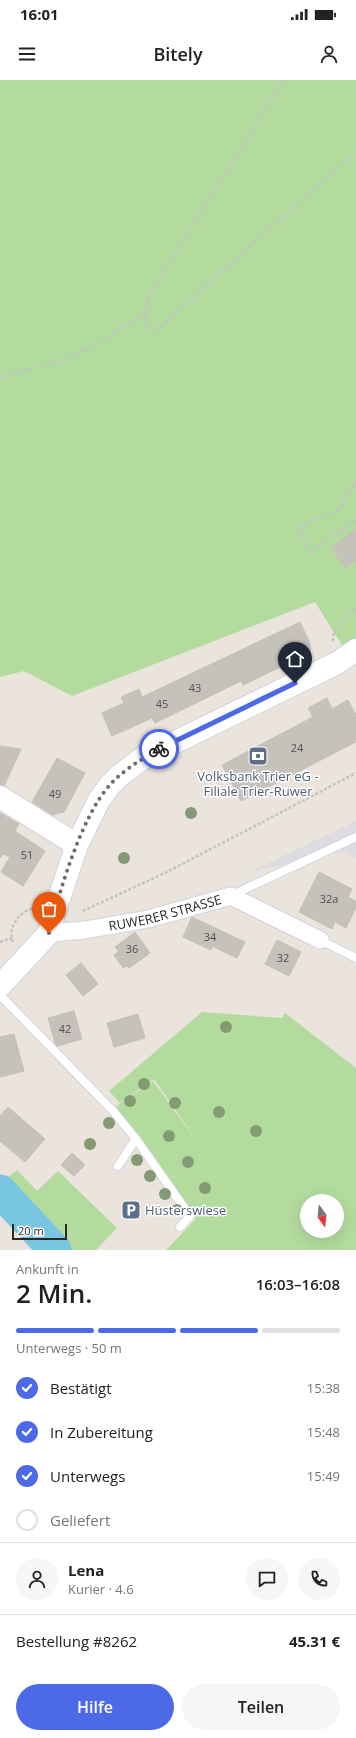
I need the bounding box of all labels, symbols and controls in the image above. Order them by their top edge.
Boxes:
text: 16:01 [20,4,59,24]
text: Bitely [153,42,203,66]
icon: menu [16,43,38,65]
icon: person [318,43,340,65]
pin [278,642,312,683]
icon: home [284,648,306,670]
house number: 43 [189,680,201,695]
house number: 45 [156,696,168,711]
courier [139,729,179,769]
icon: bike [148,738,170,760]
house number: 24 [291,740,304,755]
bank icon: Volksbank Trier eG - Filiale Trier-Ruwer [247,745,269,767]
place label: Volksbank Trier eG - Filiale Trier-Ruwer [197,767,319,800]
house number: 49 [49,786,61,801]
house number: 51 [21,847,33,862]
street label: RUWERER STRASSE [107,890,223,935]
house number: 32a [320,891,338,906]
pin [32,892,66,933]
icon: bag [38,898,60,920]
house number: 34 [204,929,217,944]
house number: 36 [126,941,138,956]
house number: 32 [277,950,289,965]
house number: 42 [59,1021,71,1036]
north arrow [300,1194,344,1238]
map controls [300,1194,344,1238]
parking icon: Hüsterswiese [120,1199,142,1221]
place label: Hüsterswiese [145,1201,226,1219]
scale bar [12,1222,67,1241]
text: 20 m [18,1223,44,1238]
text: Ankunft in [16,1260,79,1278]
text: 16:03–16:08 [256,1274,340,1294]
text: 2 Min. [16,1275,92,1311]
text: Unterwegs · 50 m [16,1339,122,1357]
icon: check [16,1377,38,1399]
text: Bestätigt [50,1378,112,1398]
text: 15:38 [307,1379,340,1397]
icon: check [16,1421,38,1443]
text: In Zubereitung [50,1422,153,1442]
text: 15:48 [307,1423,340,1441]
icon: check [16,1465,38,1487]
text: Unterwegs [50,1466,125,1486]
text: 15:49 [307,1467,340,1485]
text: Geliefert [50,1510,110,1530]
button: person [16,1558,58,1600]
button: chat [246,1558,288,1600]
button: phone [298,1558,340,1600]
text: Lena [68,1560,104,1580]
text: Kurier · 4.6 [68,1580,134,1598]
text: Bestellung #8262 [16,1631,137,1651]
text: 45.31 € [289,1631,340,1651]
button: Hilfe [16,1684,174,1730]
button: Teilen [182,1684,340,1730]

